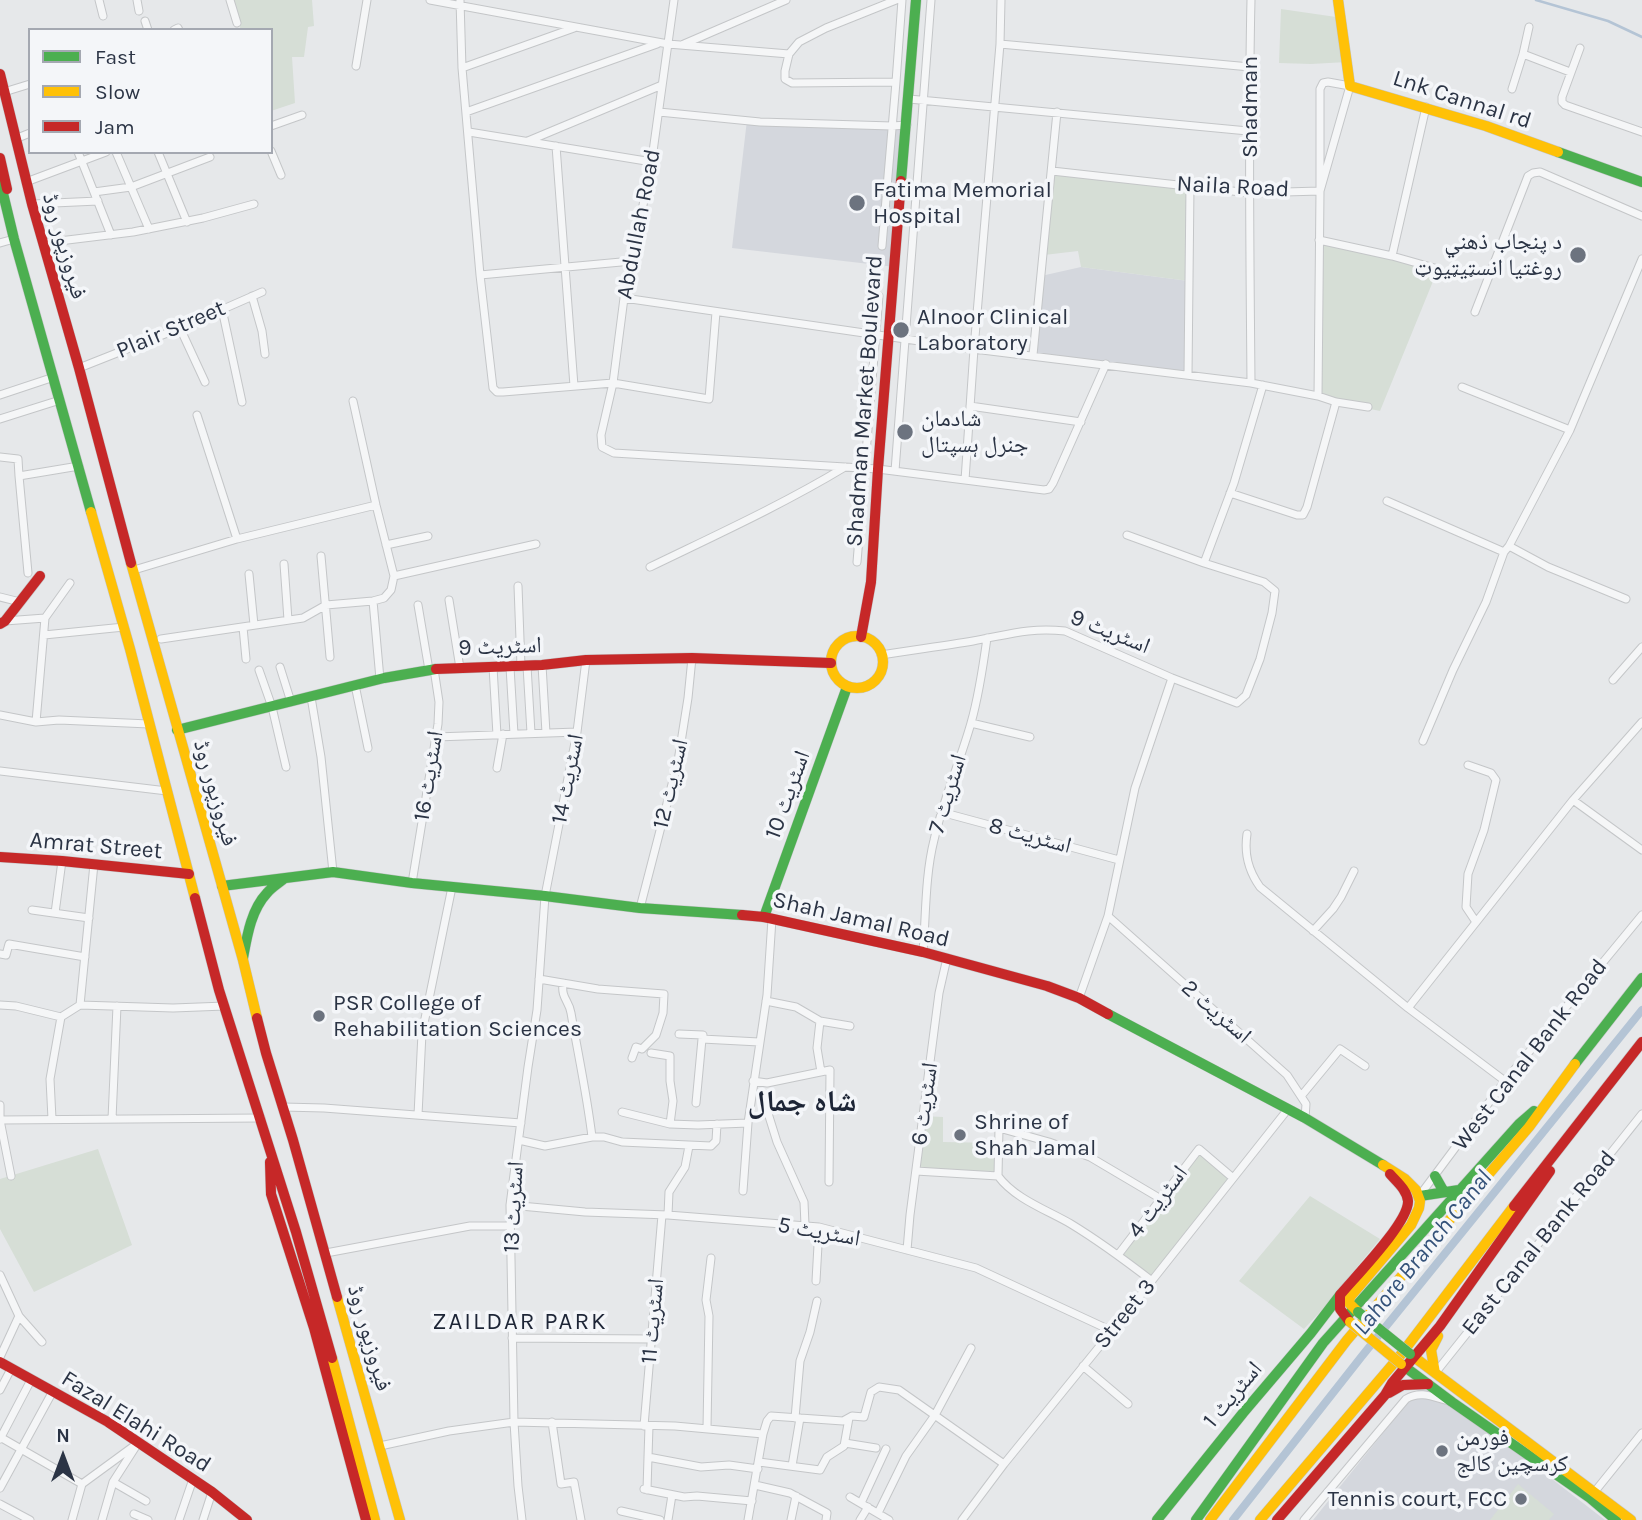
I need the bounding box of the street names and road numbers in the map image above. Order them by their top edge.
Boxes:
street label: Shadman [1236,56,1264,158]
street label: Lnk Cannal rd [1389,65,1535,135]
street label: Abdullah Road [611,147,667,301]
street label: Naila Road [1176,170,1290,204]
street label: فیروزپور روڈ [36,190,92,302]
street label: Shadman Market Boulevard [841,254,889,548]
street label: Plair Street [112,295,230,365]
street label: اسٹریٹ 9 [1066,604,1154,660]
street label: اسٹریٹ 9 [458,632,542,662]
street label: اسٹریٹ 16 [408,729,450,823]
street label: اسٹریٹ 14 [546,732,590,826]
street label: اسٹریٹ 12 [647,736,695,832]
street label: فیروزپور روڈ [187,737,243,849]
street label: اسٹریٹ 10 [759,747,817,843]
street label: اسٹریٹ 7 [923,751,973,837]
street label: اسٹریٹ 8 [986,812,1074,860]
street label: Amrat Street [29,826,163,866]
street label: Shah Jamal Road [770,886,952,954]
street label: West Canal Bank Road [1447,954,1613,1156]
street label: اسٹریٹ 2 [1175,974,1257,1050]
street label: اسٹریٹ 6 [906,1061,944,1147]
street label: East Canal Bank Road [1456,1145,1622,1341]
street label: اسٹریٹ 4 [1122,1160,1194,1244]
street label: اسٹریٹ 13 [498,1161,530,1253]
street label: اسٹریٹ 5 [776,1211,862,1253]
street label: Street 3 [1088,1273,1162,1355]
street label: اسٹریٹ 11 [636,1277,670,1365]
street label: فیروزپور روڈ [341,1282,397,1394]
street label: اسٹریٹ 1 [1197,1356,1269,1434]
street label: Fazal Elahi Road [56,1365,216,1479]

